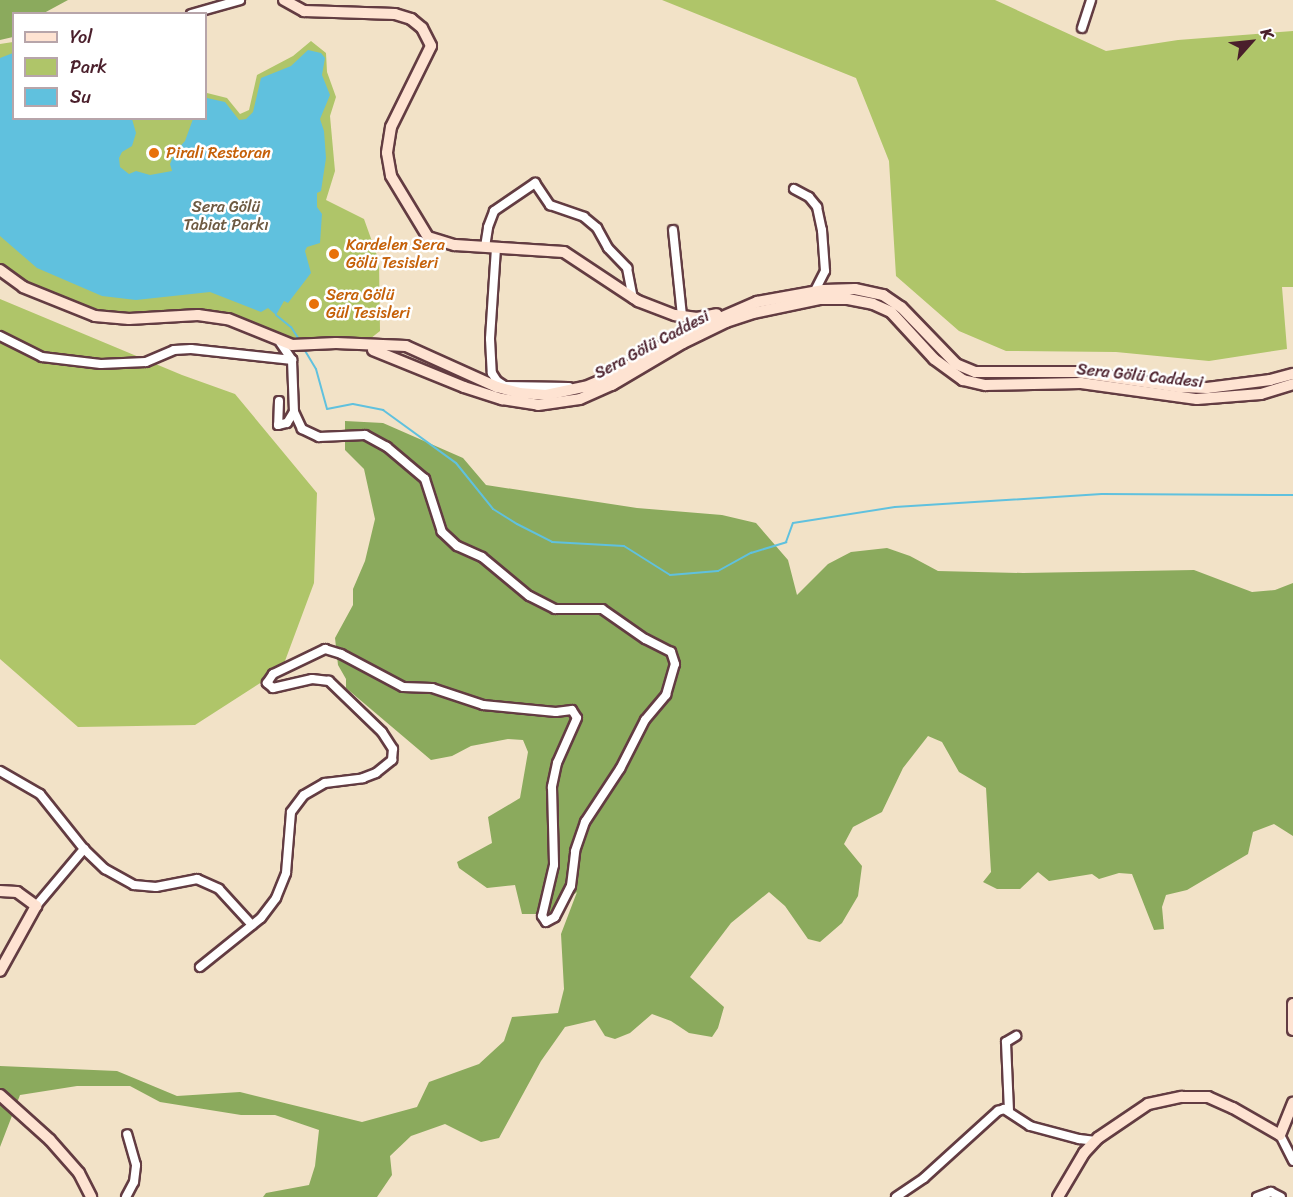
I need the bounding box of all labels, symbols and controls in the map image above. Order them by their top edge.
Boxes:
legend [12,12,207,120]
north arrow [1221,12,1281,72]
text: Yol [70,21,92,53]
text: K [1252,23,1283,45]
text: Park [70,51,107,83]
text: Su [70,81,91,113]
place label: Pirali Restoran [166,143,271,163]
marker: Pirali Restoran [147,146,161,160]
park label: Sera Gölü Tabiat Parkı [183,197,269,235]
place label: Kardelen Sera Gölü Tesisleri [346,235,445,273]
marker: Kardelen Sera Gölü Tesisleri [327,247,341,261]
place label: Sera Gölü Gül Tesisleri [326,285,411,323]
marker: Sera Gölü Gül Tesisleri [307,297,321,311]
street label: Sera Gölü Caddesi [592,307,712,383]
street label: Sera Gölü Caddesi [1076,360,1204,392]

